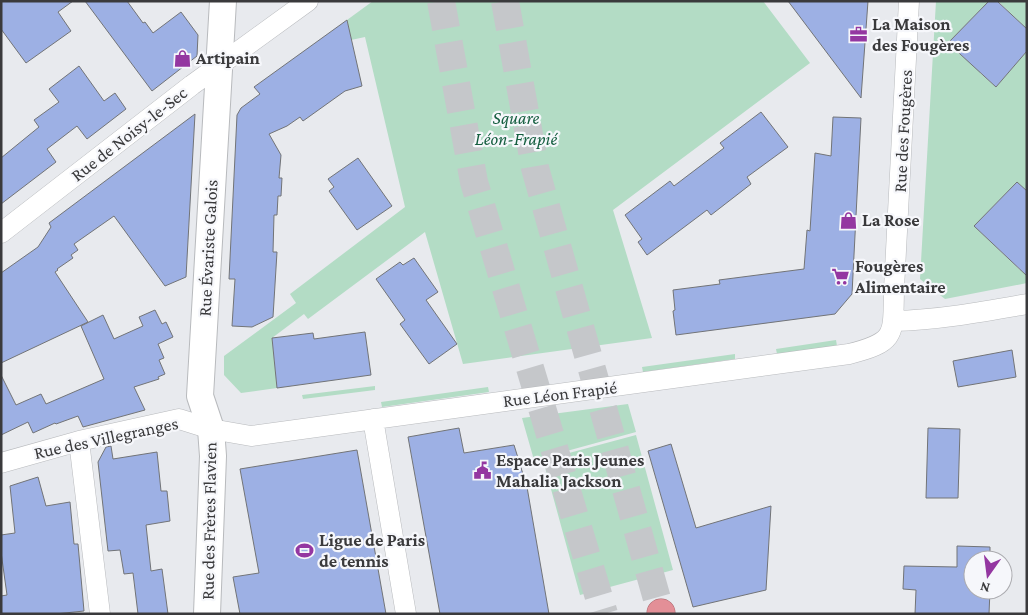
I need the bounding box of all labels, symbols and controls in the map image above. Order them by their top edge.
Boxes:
place label: La Maison des Fougères [872,14,969,55]
office icon: La Maison des Fougères [848,24,868,44]
shop icon: Artipain [172,48,192,68]
place label: Artipain [195,48,261,68]
street label: Rue des Fougères [890,69,916,193]
street label: Rue de Noisy-le-Sec [67,82,191,185]
park label: Square Léon-Frapié [475,108,558,149]
street label: Rue Évariste Galois [194,179,222,317]
shop icon: La Rose [838,210,858,230]
place label: La Rose [862,210,920,230]
place label: Fougères Alimentaire [854,256,946,297]
supermarket icon: Fougères Alimentaire [831,266,851,286]
street label: Rue Léon Frapié [502,377,618,411]
street label: Rue des Villegranges [32,413,180,463]
street label: Rue des Frères Flavien [198,442,220,600]
place label: Espace Paris Jeunes Mahalia Jackson [496,450,644,491]
public building icon: Espace Paris Jeunes Mahalia Jackson [472,460,492,480]
place label: Ligue de Paris de tennis [319,530,425,571]
sports icon: Ligue de Paris de tennis [295,540,315,560]
north arrow [963,550,1013,600]
text: N [978,579,991,597]

